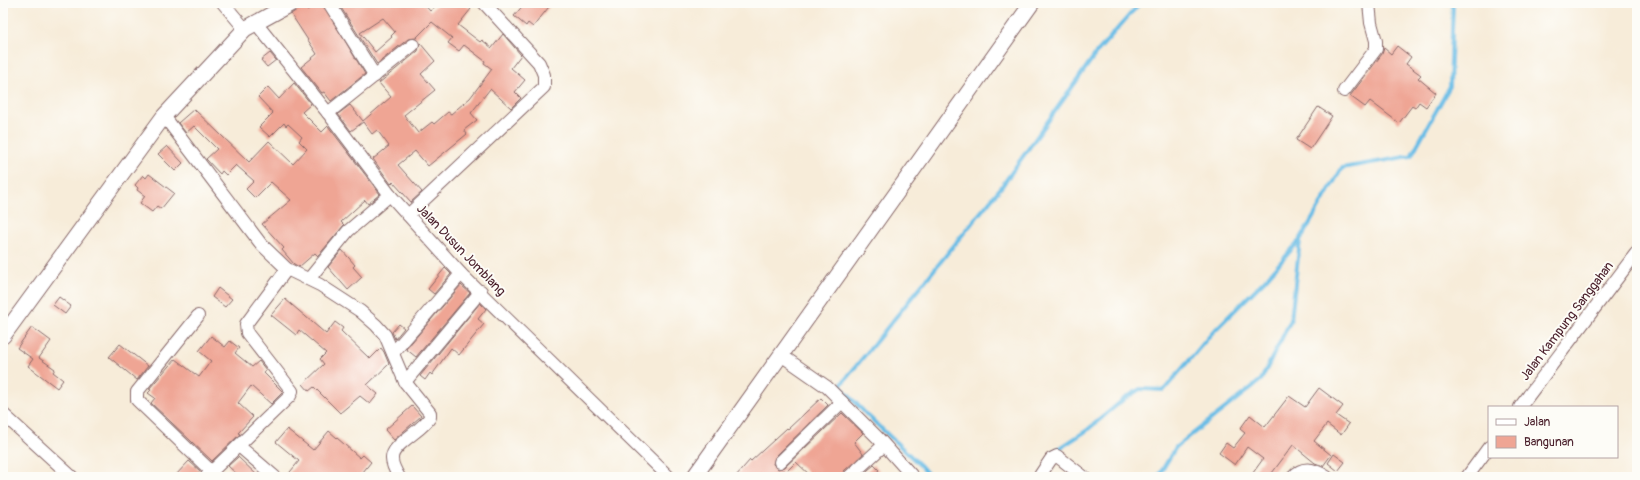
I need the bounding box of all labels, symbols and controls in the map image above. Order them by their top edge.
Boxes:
street label: Jalan Dusun Jomblang [413,201,509,300]
street label: Jalan Kampung Sanggahan [1517,258,1617,384]
legend [1488,406,1618,458]
text: Jalan [1524,415,1550,430]
text: Bangunan [1524,435,1574,450]

